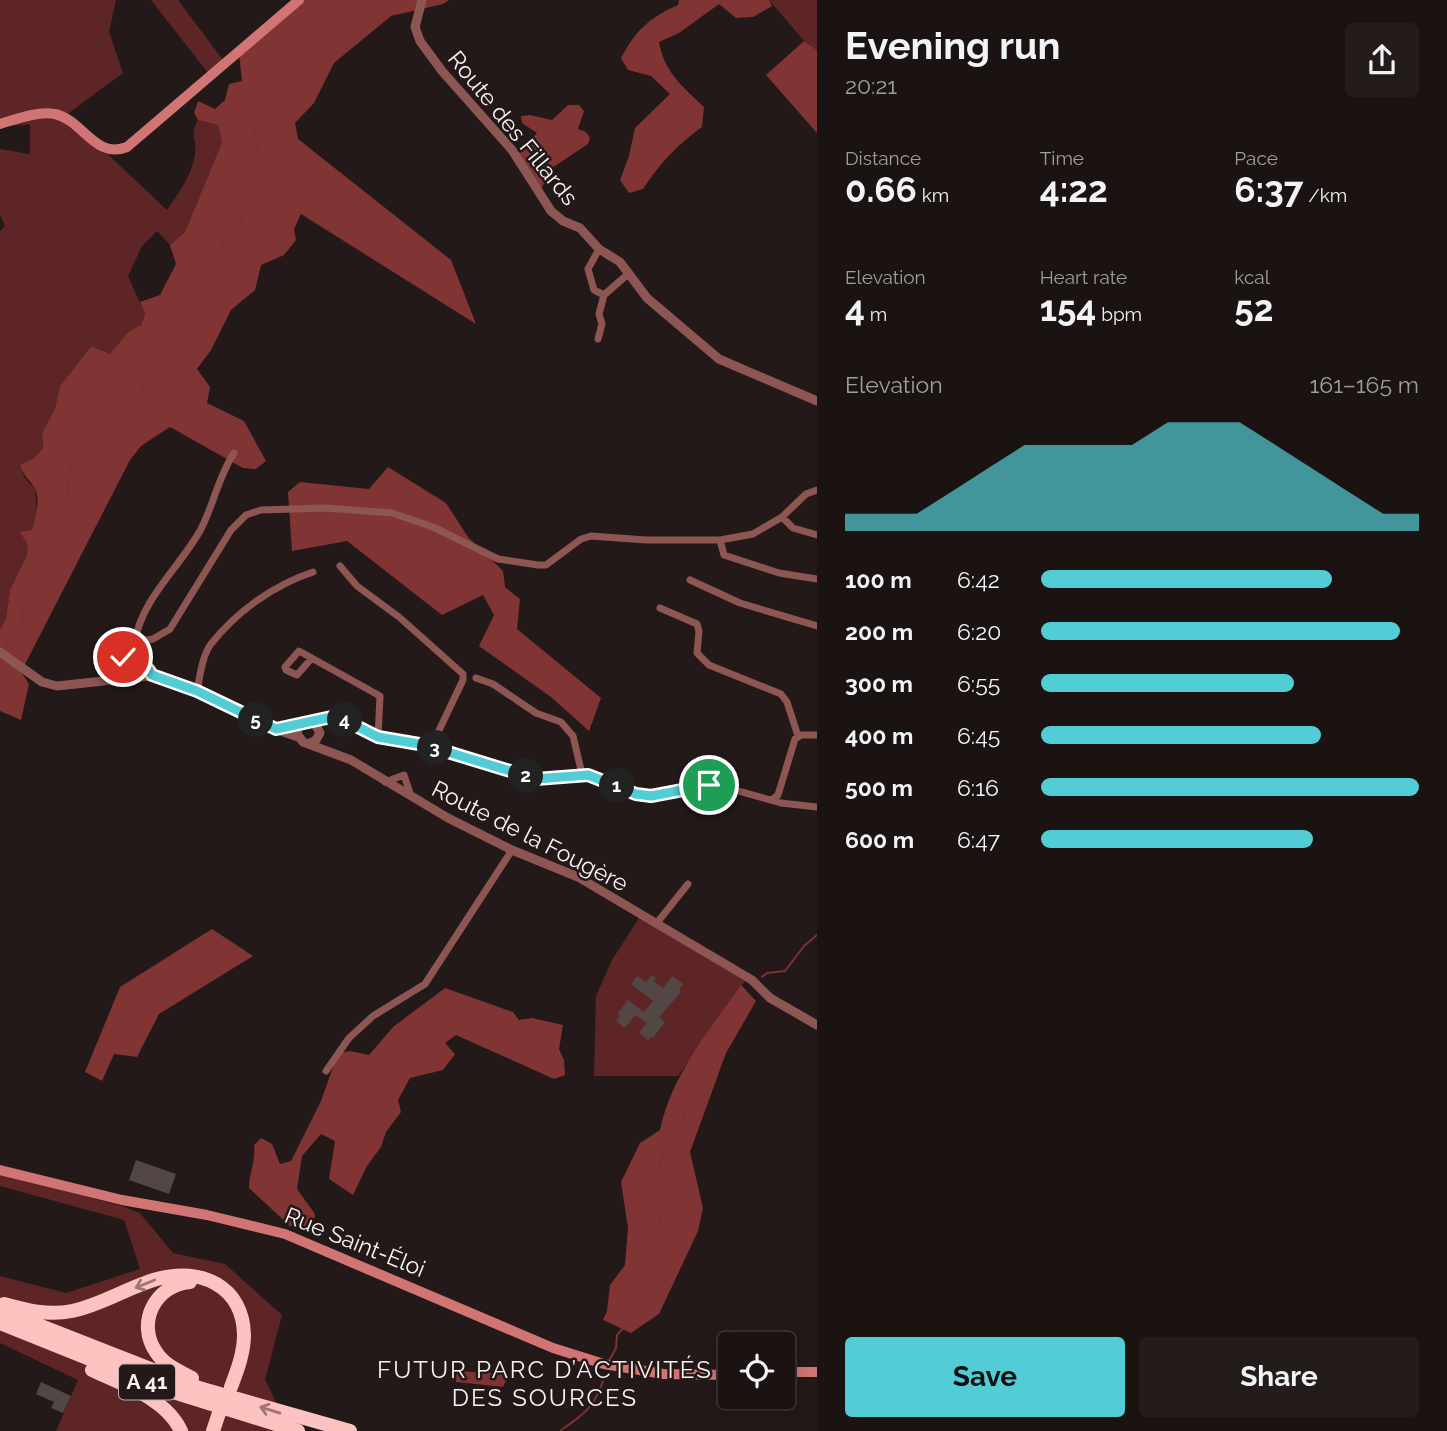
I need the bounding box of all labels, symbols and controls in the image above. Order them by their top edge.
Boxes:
text: Evening run [845,23,1060,68]
button: share [1345,23,1419,97]
street label: Route des Fillards [443,45,584,210]
text: 20:21 [845,72,897,99]
text: Distance [845,147,921,169]
text: Time [1040,147,1084,169]
text: Pace [1234,147,1278,169]
text: 0.66 [845,169,917,210]
text: 4:22 [1040,169,1108,210]
text: 6:37 [1234,169,1303,210]
text: km [917,184,949,206]
text: /km [1303,184,1347,206]
text: Elevation [845,266,926,288]
text: Heart rate [1040,266,1127,288]
text: kcal [1234,266,1270,288]
text: 4 [845,288,865,329]
text: 154 [1040,288,1096,329]
text: 52 [1234,288,1273,329]
text: m [865,303,887,325]
text: bpm [1096,303,1142,325]
text: Elevation [845,371,943,398]
text: 161–165 m [1309,371,1419,398]
text: 100 m [845,566,912,593]
text: 6:42 [957,566,1000,593]
text: 200 m [845,618,913,645]
text: 6:20 [957,618,1001,645]
pin [93,627,153,687]
icon: check [104,638,142,676]
text: 300 m [845,670,913,697]
text: 6:55 [957,670,1000,697]
pin: 5 [238,702,274,738]
pin: 4 [328,702,362,738]
text: 5 [250,708,261,730]
text: 4 [339,708,350,730]
text: 400 m [845,722,913,749]
text: 6:45 [957,722,1000,749]
pin: 3 [418,730,452,766]
text: 3 [429,736,440,758]
pin [679,755,739,815]
pin: 2 [508,758,544,794]
text: 2 [520,764,531,786]
icon: arrive [690,766,728,804]
pin: 1 [600,768,634,804]
street label: Route de la Fougère [428,774,633,897]
text: 1 [612,774,621,796]
text: 500 m [845,774,913,801]
text: 6:16 [957,774,999,801]
text: 600 m [845,826,914,853]
text: 6:47 [957,826,1000,853]
street label: Rue Saint-Éloi [281,1201,429,1282]
one-way arrow [134,1278,156,1291]
map controls [718,1332,795,1409]
button: locate [718,1332,795,1409]
button: Save [845,1337,1125,1417]
button: Share [1139,1337,1419,1417]
district label: FUTUR PARC D’ACTIVITÉS DES SOURCES [377,1355,713,1412]
road number: A 41 [119,1364,175,1400]
one-way arrow [259,1403,282,1416]

